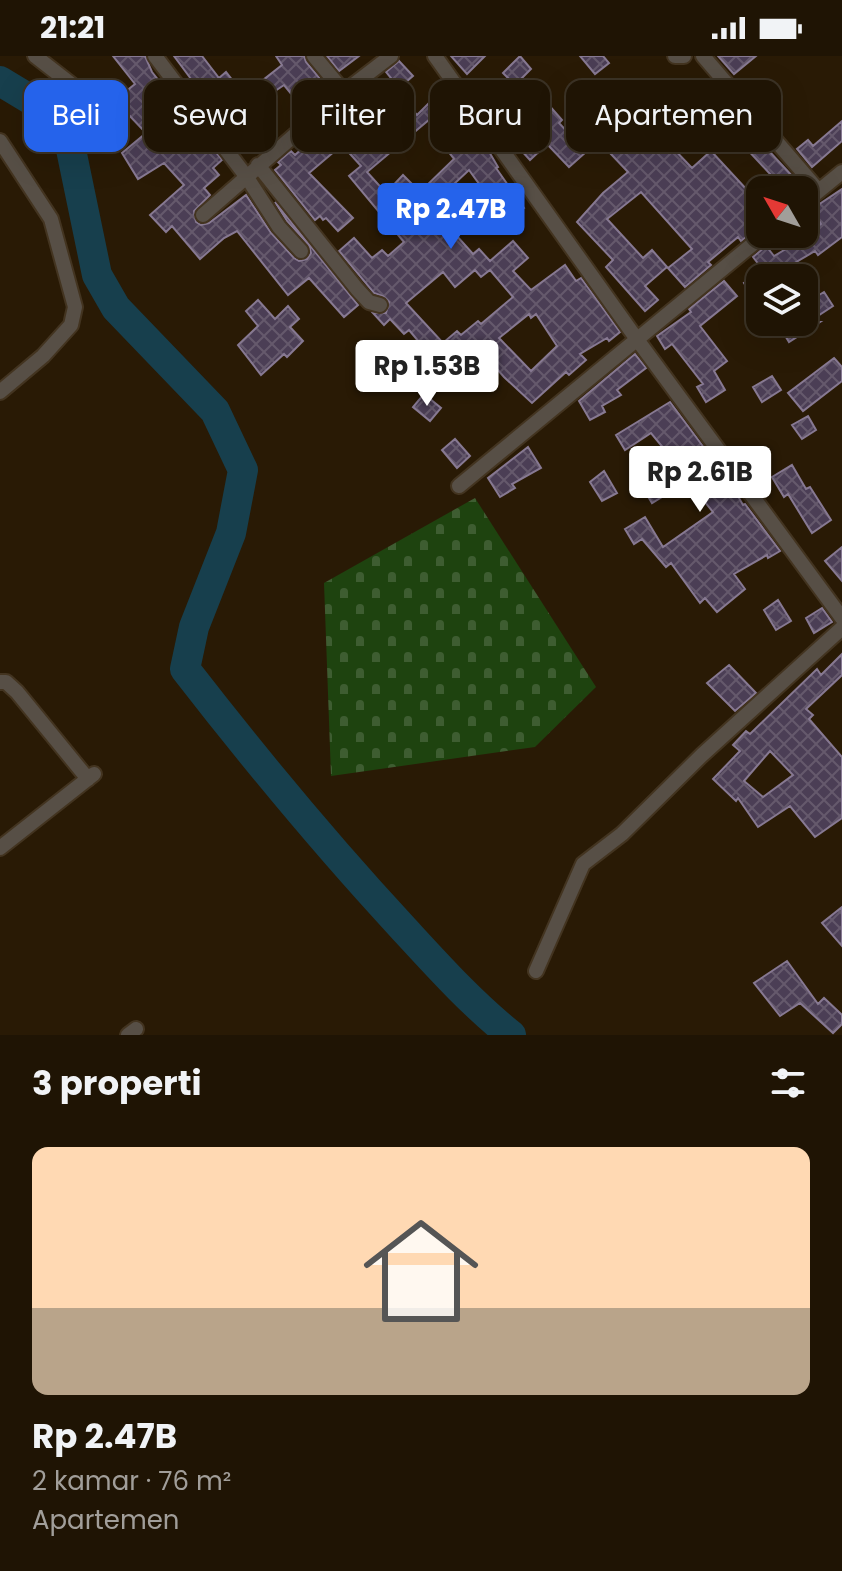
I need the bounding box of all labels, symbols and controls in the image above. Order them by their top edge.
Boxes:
text: 21:21 [40,6,105,49]
chip: Beli [24,80,128,152]
chip: Sewa [144,80,276,152]
chip: Filter [292,80,414,152]
chip: Baru [430,80,550,152]
chip: Apartemen [566,80,781,152]
north arrow [746,176,818,248]
map controls [746,176,818,336]
pin: Rp 2.47B [368,183,534,251]
text: Rp 2.47B [396,191,506,227]
button: layers [746,264,818,336]
pin: Rp 1.53B [344,340,510,408]
text: Rp 1.53B [374,348,481,384]
pin: Rp 2.61B [617,446,783,514]
text: Rp 2.61B [647,454,753,490]
text: 3 properti [32,1059,202,1107]
icon: filters [766,1061,810,1105]
icon: home [349,1199,493,1343]
text: Rp 2.47B [32,1412,177,1460]
text: 2 kamar · 76 m² [32,1463,231,1499]
text: Apartemen [32,1502,180,1538]

